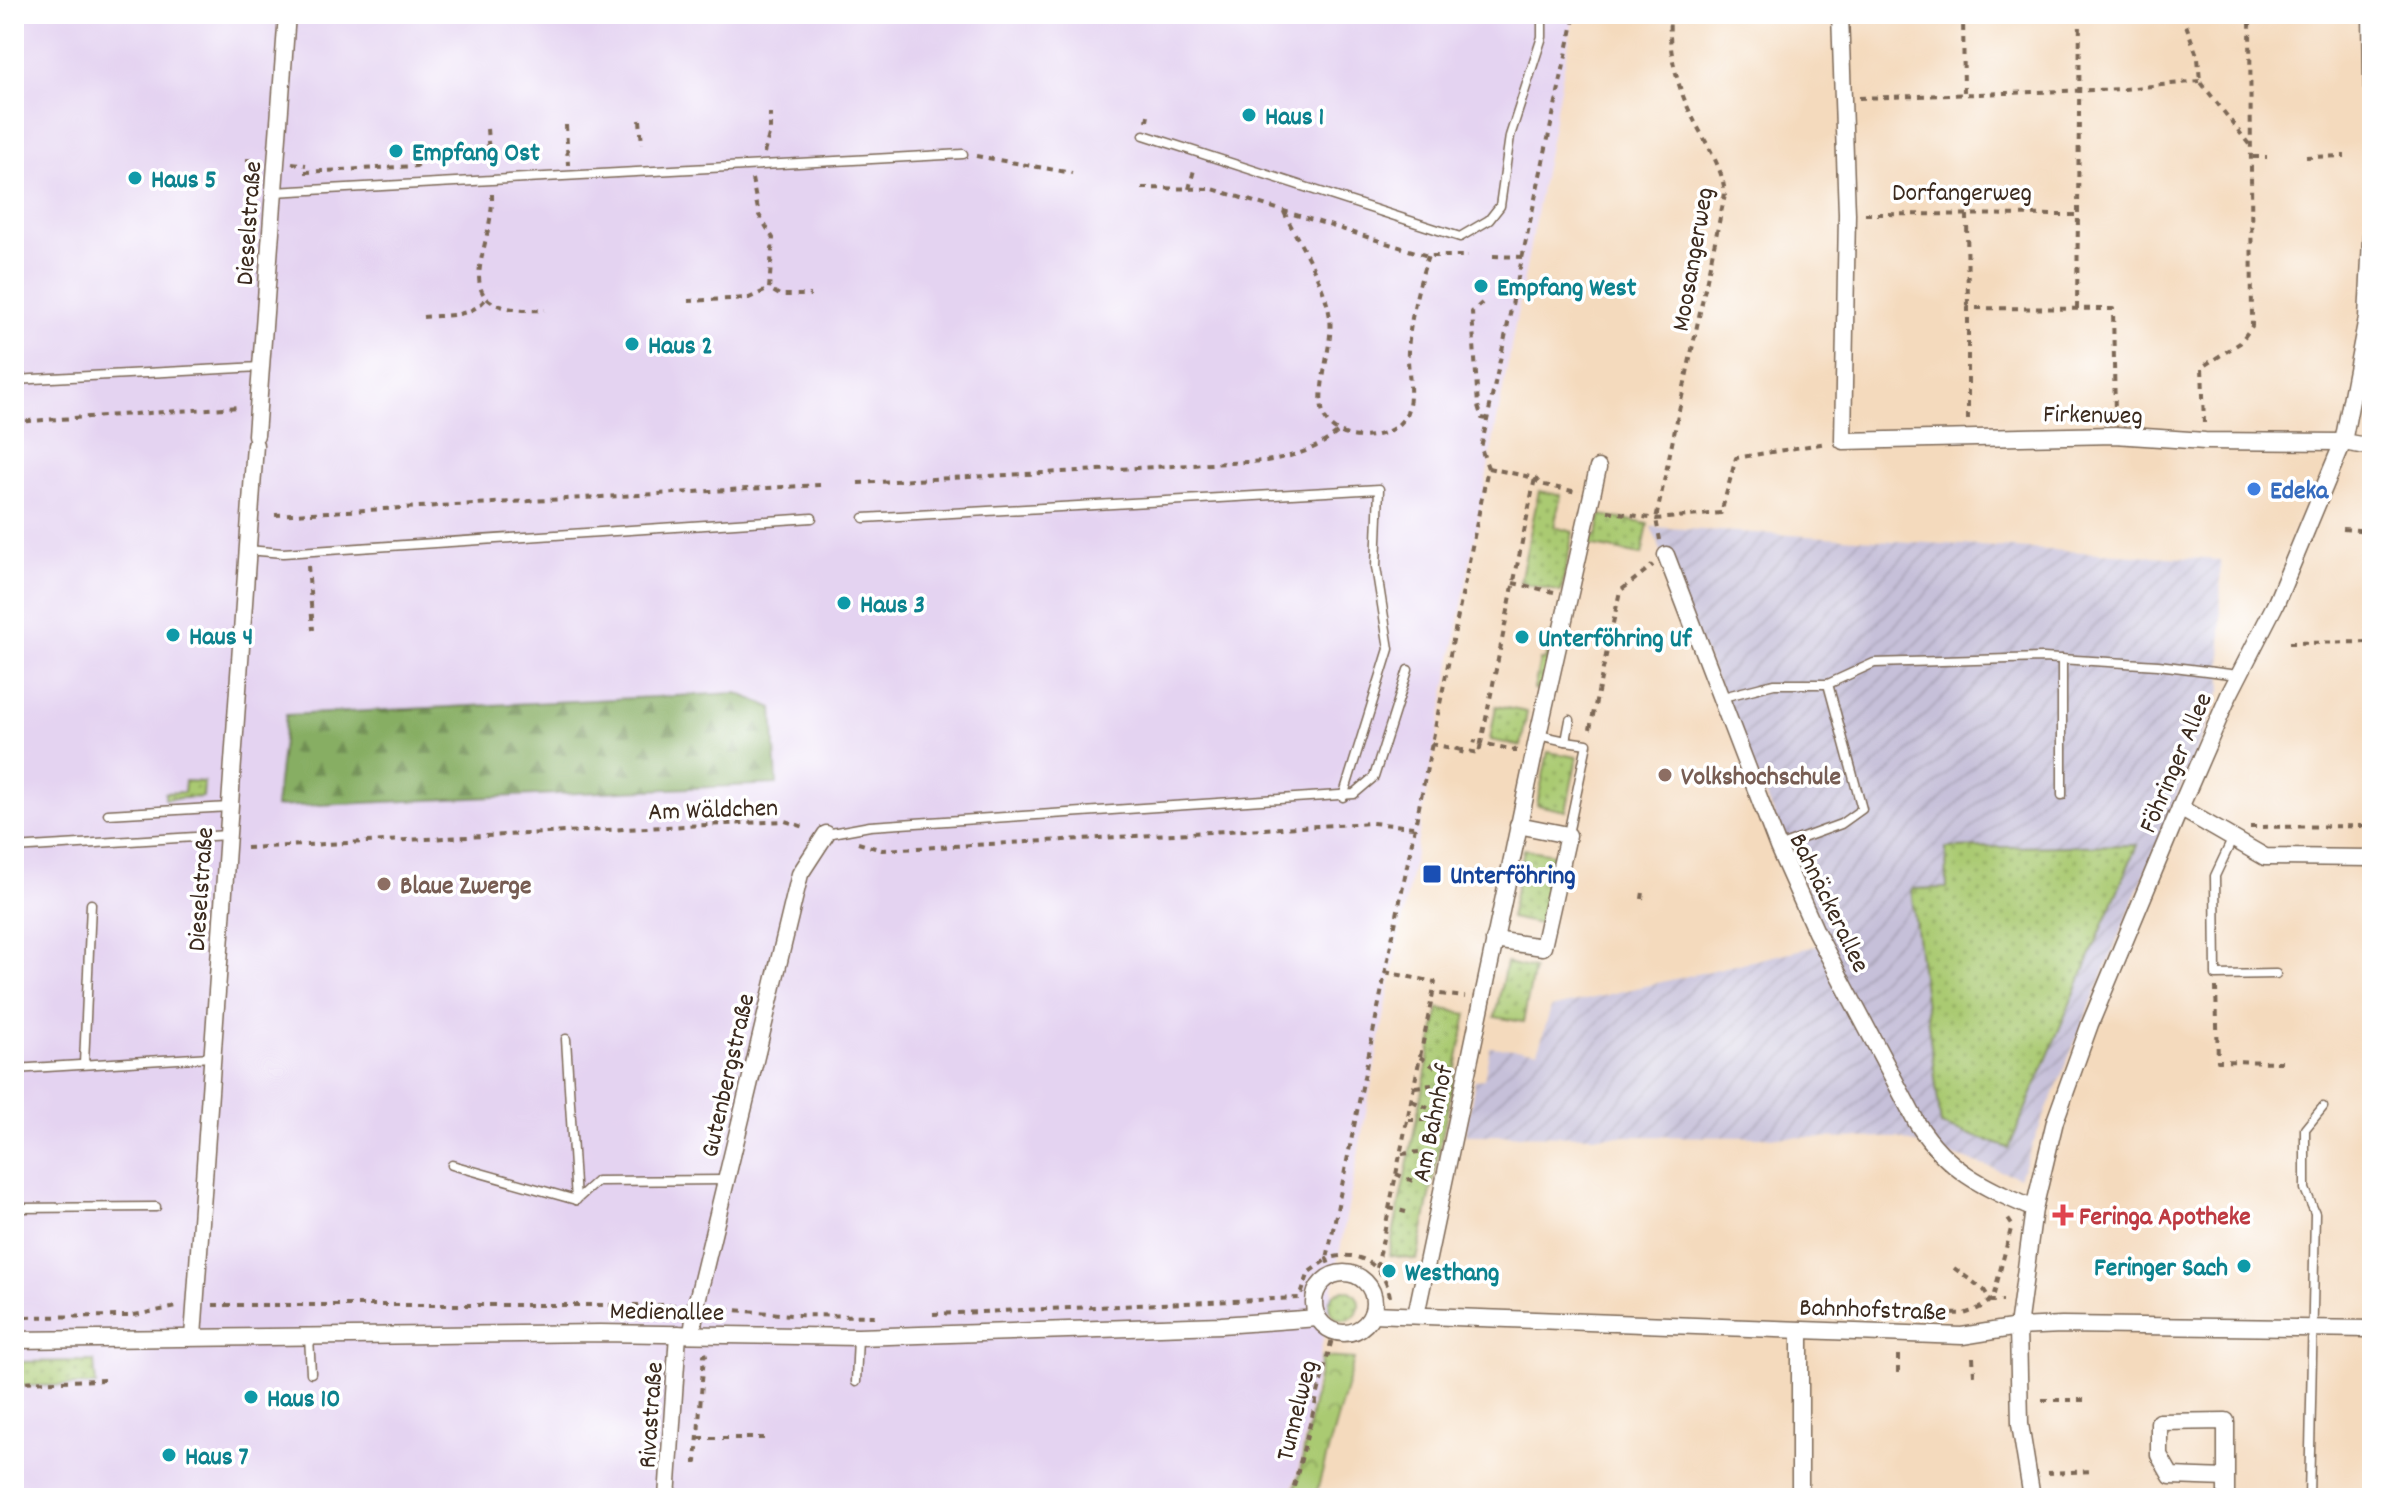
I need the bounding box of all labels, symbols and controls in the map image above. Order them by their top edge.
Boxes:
place label: Haus 1 [1265,100,1324,137]
marker: Haus 1 [1240,106,1258,124]
place label: Empfang Ost [412,136,540,173]
marker: Empfang Ost [387,142,405,160]
street label: Dieselstraße [228,160,273,287]
place label: Haus 5 [151,163,217,200]
marker: Haus 5 [126,169,144,187]
street label: Dorfangerweg [1892,176,2032,213]
street label: Moosangerweg [1664,185,1725,335]
place label: Empfang West [1497,271,1637,308]
marker: Empfang West [1472,277,1490,295]
place label: Haus 2 [648,329,713,366]
marker: Haus 2 [623,335,641,353]
street label: Firkenweg [2043,397,2143,436]
place label: Edeka [2270,474,2329,511]
marker: Edeka [2245,480,2263,498]
place label: Haus 3 [860,588,925,625]
marker: Haus 3 [835,594,853,612]
place label: Haus 4 [189,620,253,657]
place label: Unterföhring Uf [1538,622,1693,659]
marker: Haus 4 [164,626,182,644]
marker: Unterföhring Uf [1513,628,1531,646]
street label: Föhringer Allee [2131,687,2223,839]
place label: Volkshochschule [1681,760,1841,797]
marker: Volkshochschule [1656,766,1674,784]
street label: Am Wäldchen [647,791,779,832]
street label: Dieselstraße [180,826,225,953]
street label: Bahnäckerallee [1778,828,1878,980]
place label: Unterföhring [1450,859,1576,896]
marker: Unterföhring [1421,863,1443,885]
place label: Blaue Zwerge [400,869,531,906]
marker: Blaue Zwerge [375,875,393,893]
street label: Gutenbergstraße [693,990,766,1161]
street label: Am Bahnhof [1404,1061,1465,1186]
place label: Feringa Apotheke [2079,1200,2251,1237]
marker: Feringa Apotheke [2054,1206,2072,1224]
place label: Feringer Sach [2094,1251,2228,1288]
place label: Westhang [1405,1256,1499,1293]
marker: Feringer Sach [2235,1257,2253,1275]
marker: Westhang [1380,1262,1398,1280]
street label: Bahnhofstraße [1799,1290,1947,1333]
street label: Medienallee [609,1294,725,1333]
street label: Tunnelweg [1268,1356,1329,1465]
street label: Rivastraße [630,1361,675,1470]
place label: Haus 10 [267,1382,340,1419]
marker: Haus 10 [242,1388,260,1406]
place label: Haus 7 [185,1440,249,1477]
marker: Haus 7 [160,1446,178,1464]

